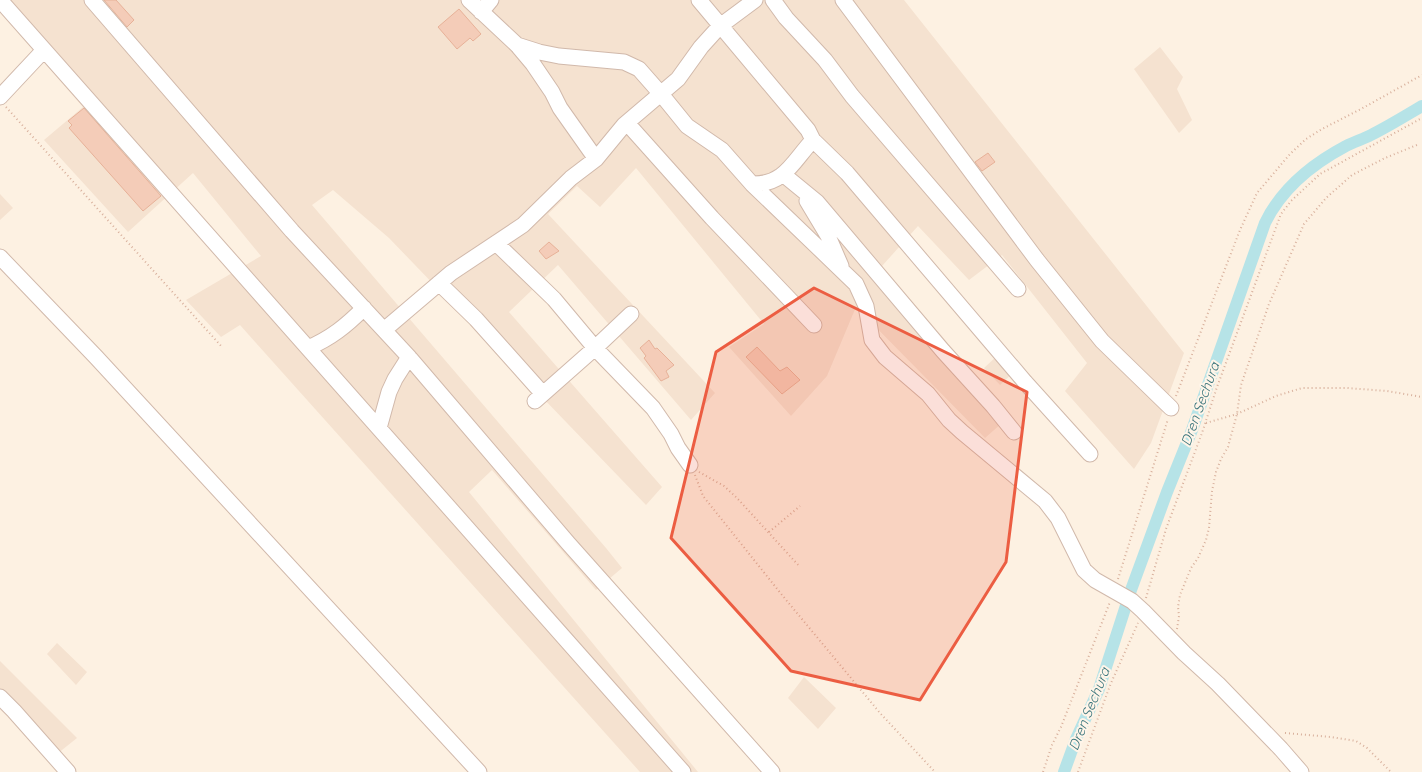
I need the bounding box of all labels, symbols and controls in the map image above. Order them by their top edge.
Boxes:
water label: Dren Sechura [1177,358,1224,448]
water label: Dren Sechura [1064,664,1114,753]

